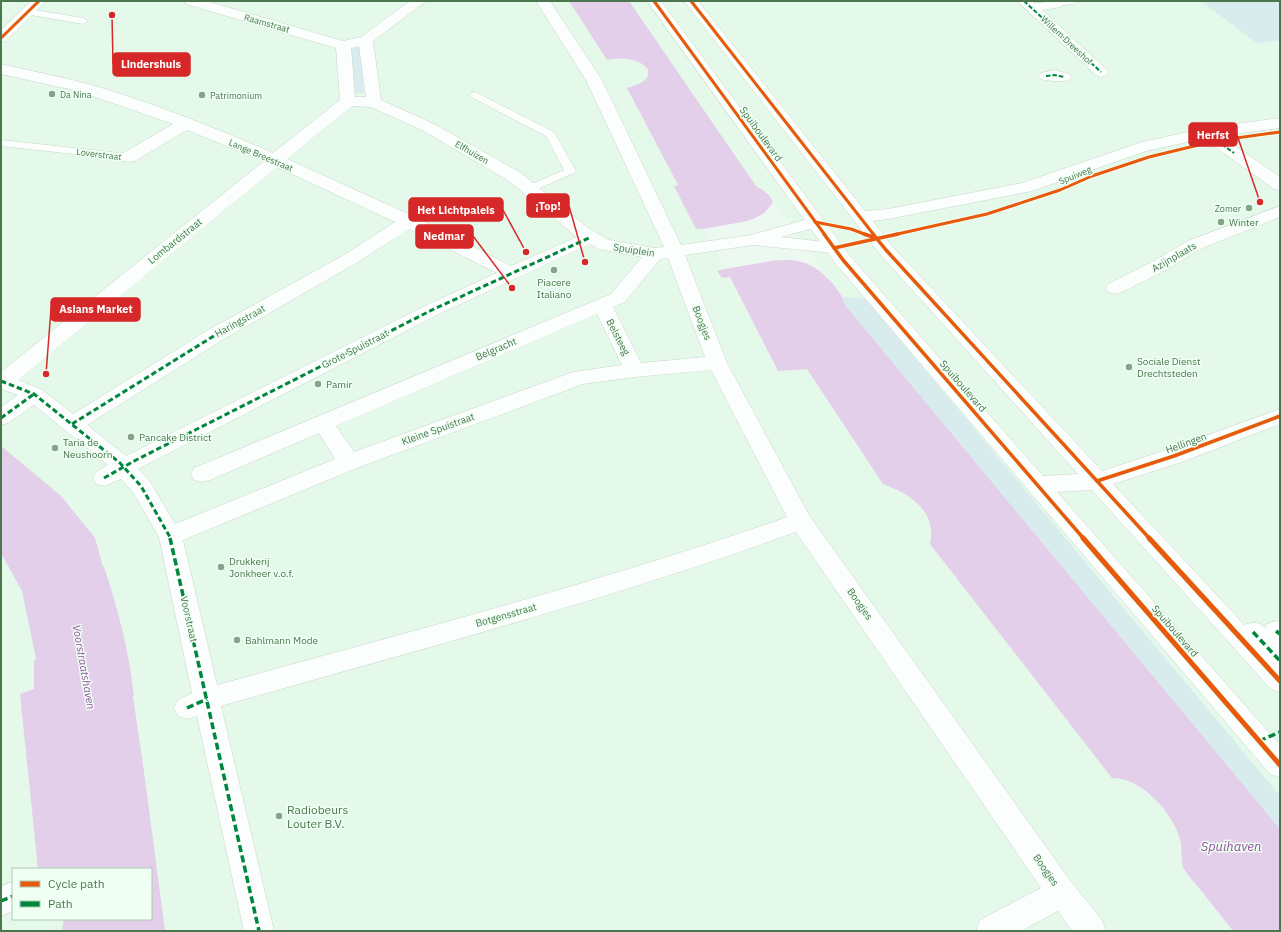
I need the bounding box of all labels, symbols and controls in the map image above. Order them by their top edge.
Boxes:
street label: Raamstraat [243,11,291,35]
street label: Willem Dreeshof [1039,13,1095,67]
callout: Lindershuis [113,53,190,76]
text: Lindershuis [121,57,182,71]
marker: Da Nina [47,89,57,99]
place label: Da Nina [60,89,92,100]
marker: Patrimonium [197,90,207,100]
place label: Patrimonium [210,90,262,101]
street label: Spuiboulevard [737,104,785,164]
callout: Herfst [1189,123,1237,146]
text: Herfst [1197,128,1229,142]
street label: Lange Breestraat [227,137,295,173]
street label: Elfhuizen [453,138,491,166]
street label: Loverstraat [76,146,122,162]
street label: Spuiweg [1057,163,1093,187]
callout: ¡Top! [527,194,569,217]
callout: Het Lichtpaleis [409,198,503,221]
text: ¡Top! [535,199,561,213]
text: Het Lichtpaleis [417,203,495,217]
place label: Zomer [1215,203,1242,214]
marker: Zomer [1244,203,1254,213]
street label: Lombardstraat [145,215,205,267]
place label: Winter [1229,216,1259,229]
marker: Winter [1216,217,1226,227]
callout: Nedmar [416,225,473,248]
text: Nedmar [423,229,465,243]
street label: Azijnplaats [1149,239,1199,275]
street label: Spuiplein [612,240,656,260]
marker: Piacere Italiano [549,265,559,275]
place label: Piacere Italiano [537,276,572,301]
callout: Asians Market [51,298,140,321]
text: Asians Market [59,302,133,316]
street label: Haringstraat [213,302,268,340]
street label: Boogjes [689,304,715,342]
street label: Belsteeg [603,317,633,358]
street label: Grote Spuistraat [319,326,391,371]
street label: Belgracht [474,334,519,363]
place label: Sociale Dienst Drechtsteden [1137,355,1201,380]
street label: Spuiboulevard [937,357,989,415]
marker: Sociale Dienst Drechtsteden [1124,362,1134,372]
place label: Pamir [326,378,353,391]
marker: Pamir [313,379,323,389]
street label: Kleine Spuistraat [400,410,477,448]
street label: Hellingen [1164,430,1208,456]
place label: Pancake District [139,431,212,444]
marker: Pancake District [126,432,136,442]
place label: Taria de Neushoorn [63,436,112,461]
marker: Taria de Neushoorn [50,443,60,453]
place label: Drukkerij Jonkheer v.o.f. [229,555,294,580]
marker: Drukkerij Jonkheer v.o.f. [216,562,226,572]
street label: Boogjes [844,586,876,623]
street label: Voorstraat [177,595,201,644]
street label: Botgensstraat [474,600,538,630]
street label: Spuiboulevard [1149,602,1201,660]
water label: Voorstraatshaven [70,624,98,710]
place label: Bahlmann Mode [245,634,319,647]
marker: Bahlmann Mode [232,635,242,645]
place label: Radiobeurs Louter B.V. [287,802,348,831]
marker: Radiobeurs Louter B.V. [274,811,284,821]
water label: Spuihaven [1201,838,1261,855]
street label: Boogjes [1030,852,1062,889]
legend [12,868,152,920]
text: Cycle path [48,876,105,891]
text: Path [48,896,73,911]

